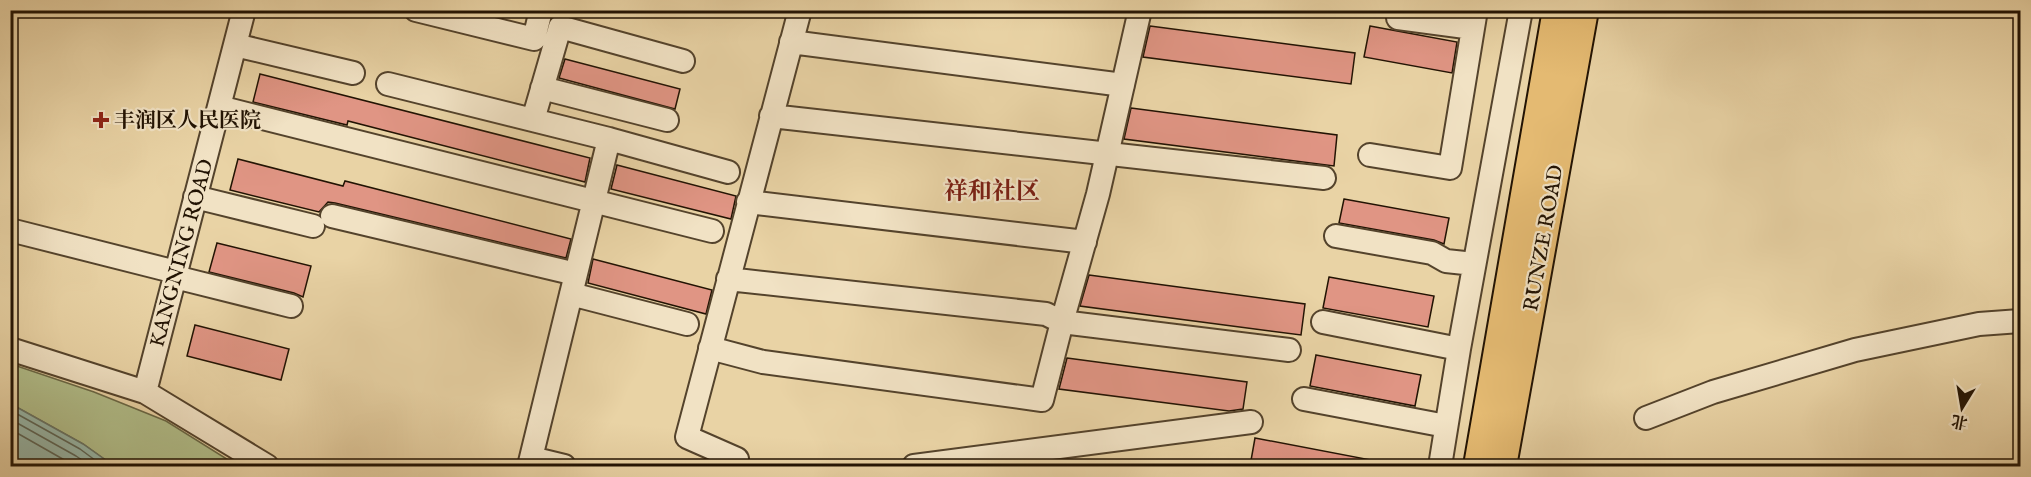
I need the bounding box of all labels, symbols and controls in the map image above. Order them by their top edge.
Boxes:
place label: 丰润区人民医院 [114,108,261,135]
marker: 丰润区人民医院 [92,111,110,129]
street label: KANGNING ROAD [144,156,221,350]
street label: RUNZE ROAD [1518,163,1571,314]
district label: 祥和社区 [944,177,1040,208]
north arrow [1932,378,1992,438]
text: 北 [1950,409,1969,432]

